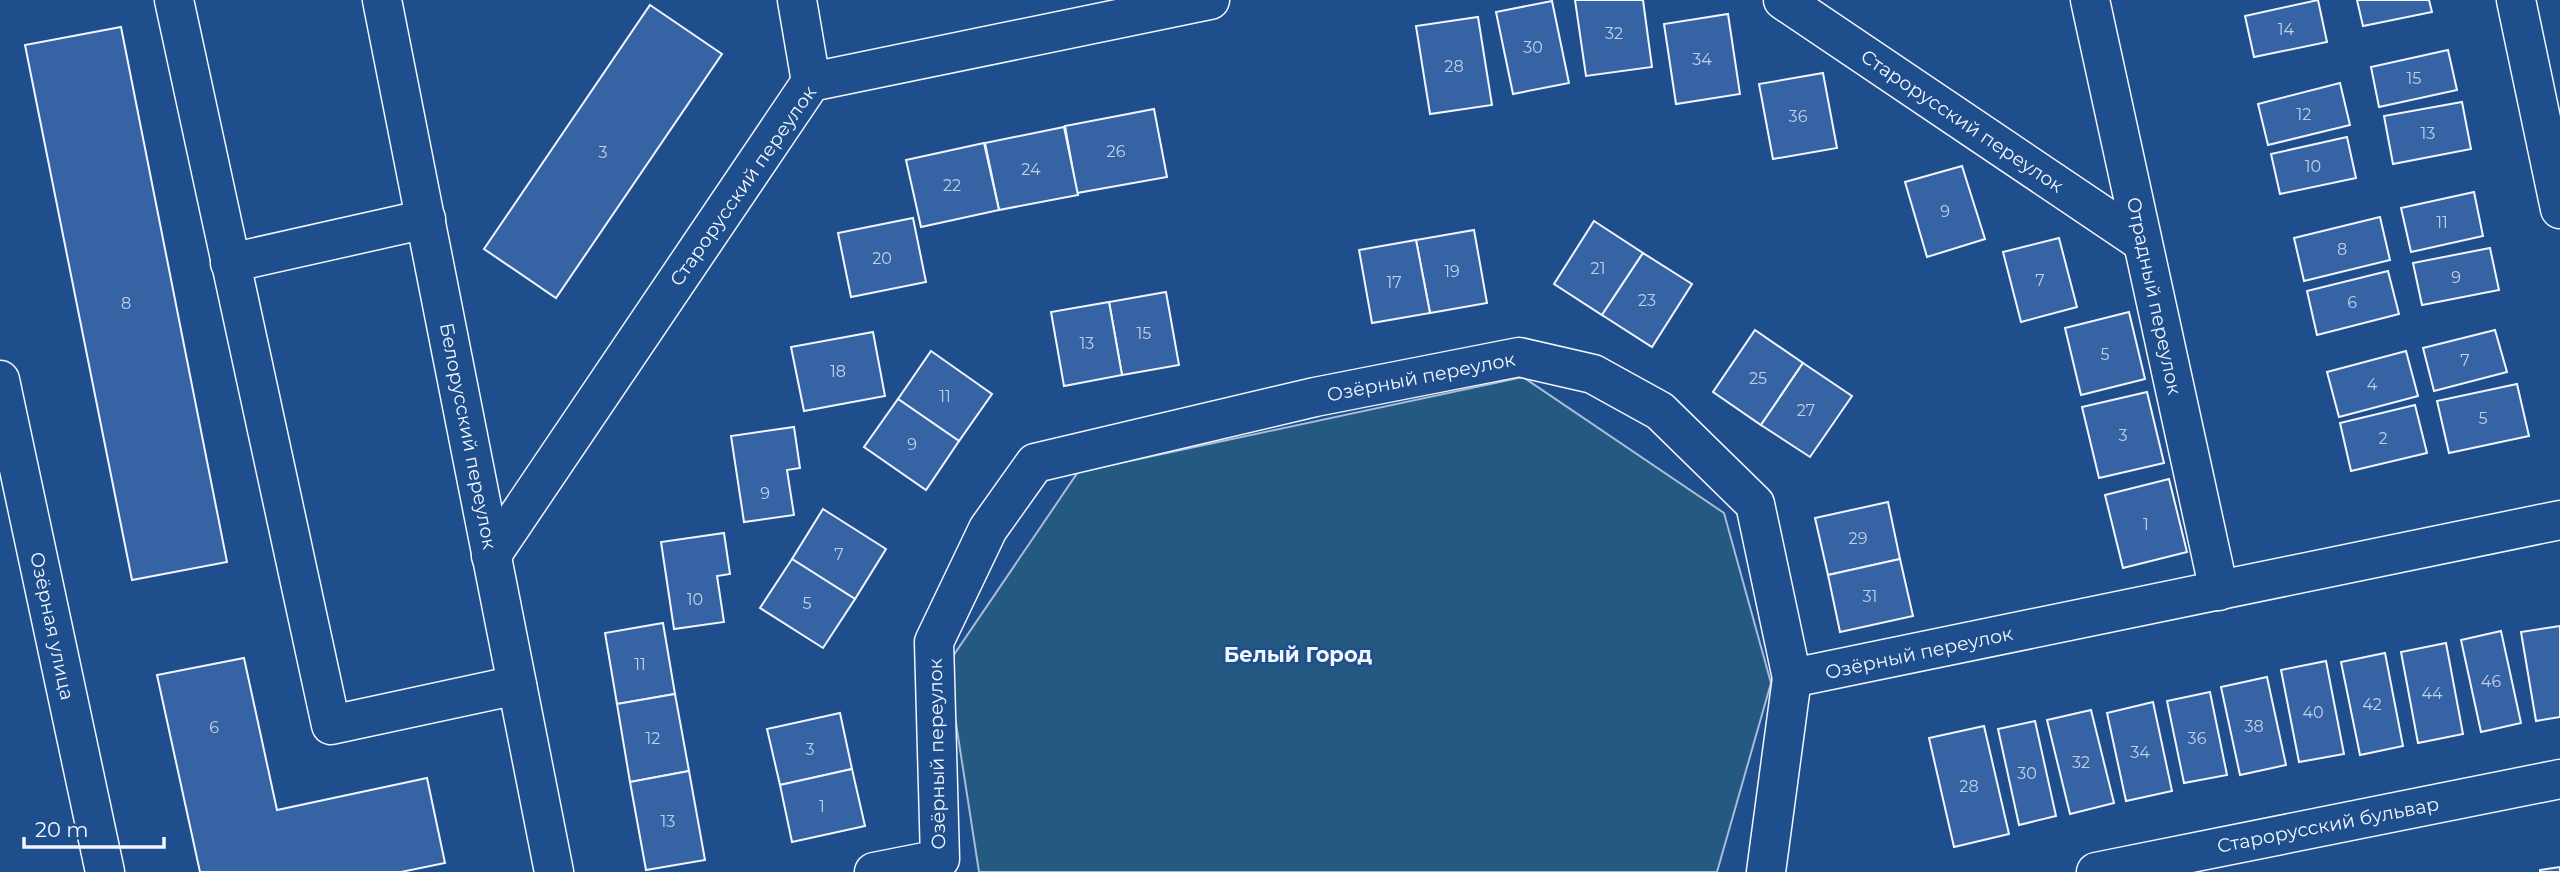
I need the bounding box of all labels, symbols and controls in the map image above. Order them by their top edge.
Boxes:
house number: 14 [2278,20,2295,39]
house number: 32 [1605,24,1623,43]
house number: 30 [1523,38,1543,57]
street label: Старорусский переулок [1856,45,2068,197]
house number: 34 [1692,50,1712,69]
house number: 28 [1444,57,1464,76]
house number: 15 [2407,69,2421,88]
street label: Старорусский переулок [665,81,821,291]
house number: 12 [2297,105,2311,124]
house number: 36 [1789,107,1808,126]
house number: 13 [2421,124,2435,143]
house number: 26 [1107,142,1126,161]
house number: 3 [598,143,608,162]
house number: 10 [2305,157,2321,176]
house number: 24 [1021,160,1041,179]
house number: 22 [943,176,961,195]
street label: Отрадный переулок [2122,195,2186,397]
house number: 9 [1940,202,1950,221]
house number: 11 [2436,213,2448,232]
house number: 8 [2337,240,2347,259]
house number: 20 [872,249,892,268]
house number: 21 [1591,259,1605,278]
house number: 19 [1444,262,1460,281]
house number: 9 [2451,268,2461,287]
house number: 7 [2035,271,2045,290]
house number: 17 [1386,273,1402,292]
house number: 23 [1638,291,1656,310]
house number: 6 [2347,293,2357,312]
house number: 8 [121,294,131,313]
street label: Белорусский переулок [435,321,501,551]
house number: 15 [1137,324,1151,343]
house number: 13 [1080,334,1094,353]
house number: 5 [2100,345,2110,364]
street label: Озёрный переулок [1325,347,1517,407]
house number: 7 [2460,351,2470,370]
house number: 18 [830,362,846,381]
house number: 25 [1749,369,1767,388]
house number: 4 [2367,375,2378,394]
house number: 11 [939,387,951,406]
house number: 27 [1797,401,1815,420]
house number: 5 [2478,409,2488,428]
house number: 3 [2118,426,2128,445]
house number: 2 [2378,429,2388,448]
house number: 9 [907,435,917,454]
house number: 9 [760,484,770,503]
house number: 1 [2143,515,2149,534]
house number: 29 [1849,529,1867,548]
house number: 7 [834,545,844,564]
street label: Озёрная улица [25,550,79,702]
house number: 31 [1863,587,1877,606]
house number: 10 [687,590,703,609]
house number: 5 [802,594,812,613]
street label: Озёрный переулок [1823,622,2015,684]
district label: Белый Город [1224,642,1373,667]
house number: 11 [634,655,646,674]
street label: Озёрный переулок [924,658,950,850]
house number: 46 [2481,672,2501,691]
house number: 44 [2421,684,2443,703]
house number: 42 [2362,695,2382,714]
house number: 40 [2302,703,2324,722]
house number: 38 [2244,717,2264,736]
house number: 6 [209,718,219,737]
house number: 12 [646,729,660,748]
house number: 36 [2188,729,2207,748]
house number: 3 [805,740,815,759]
house number: 34 [2130,743,2150,762]
house number: 32 [2072,753,2090,772]
house number: 30 [2017,764,2037,783]
house number: 28 [1959,777,1979,796]
street label: Старорусский бульвар [2215,792,2441,858]
house number: 1 [819,797,825,816]
scale bar [24,806,164,850]
house number: 13 [661,812,675,831]
text: 20 m [35,817,89,842]

